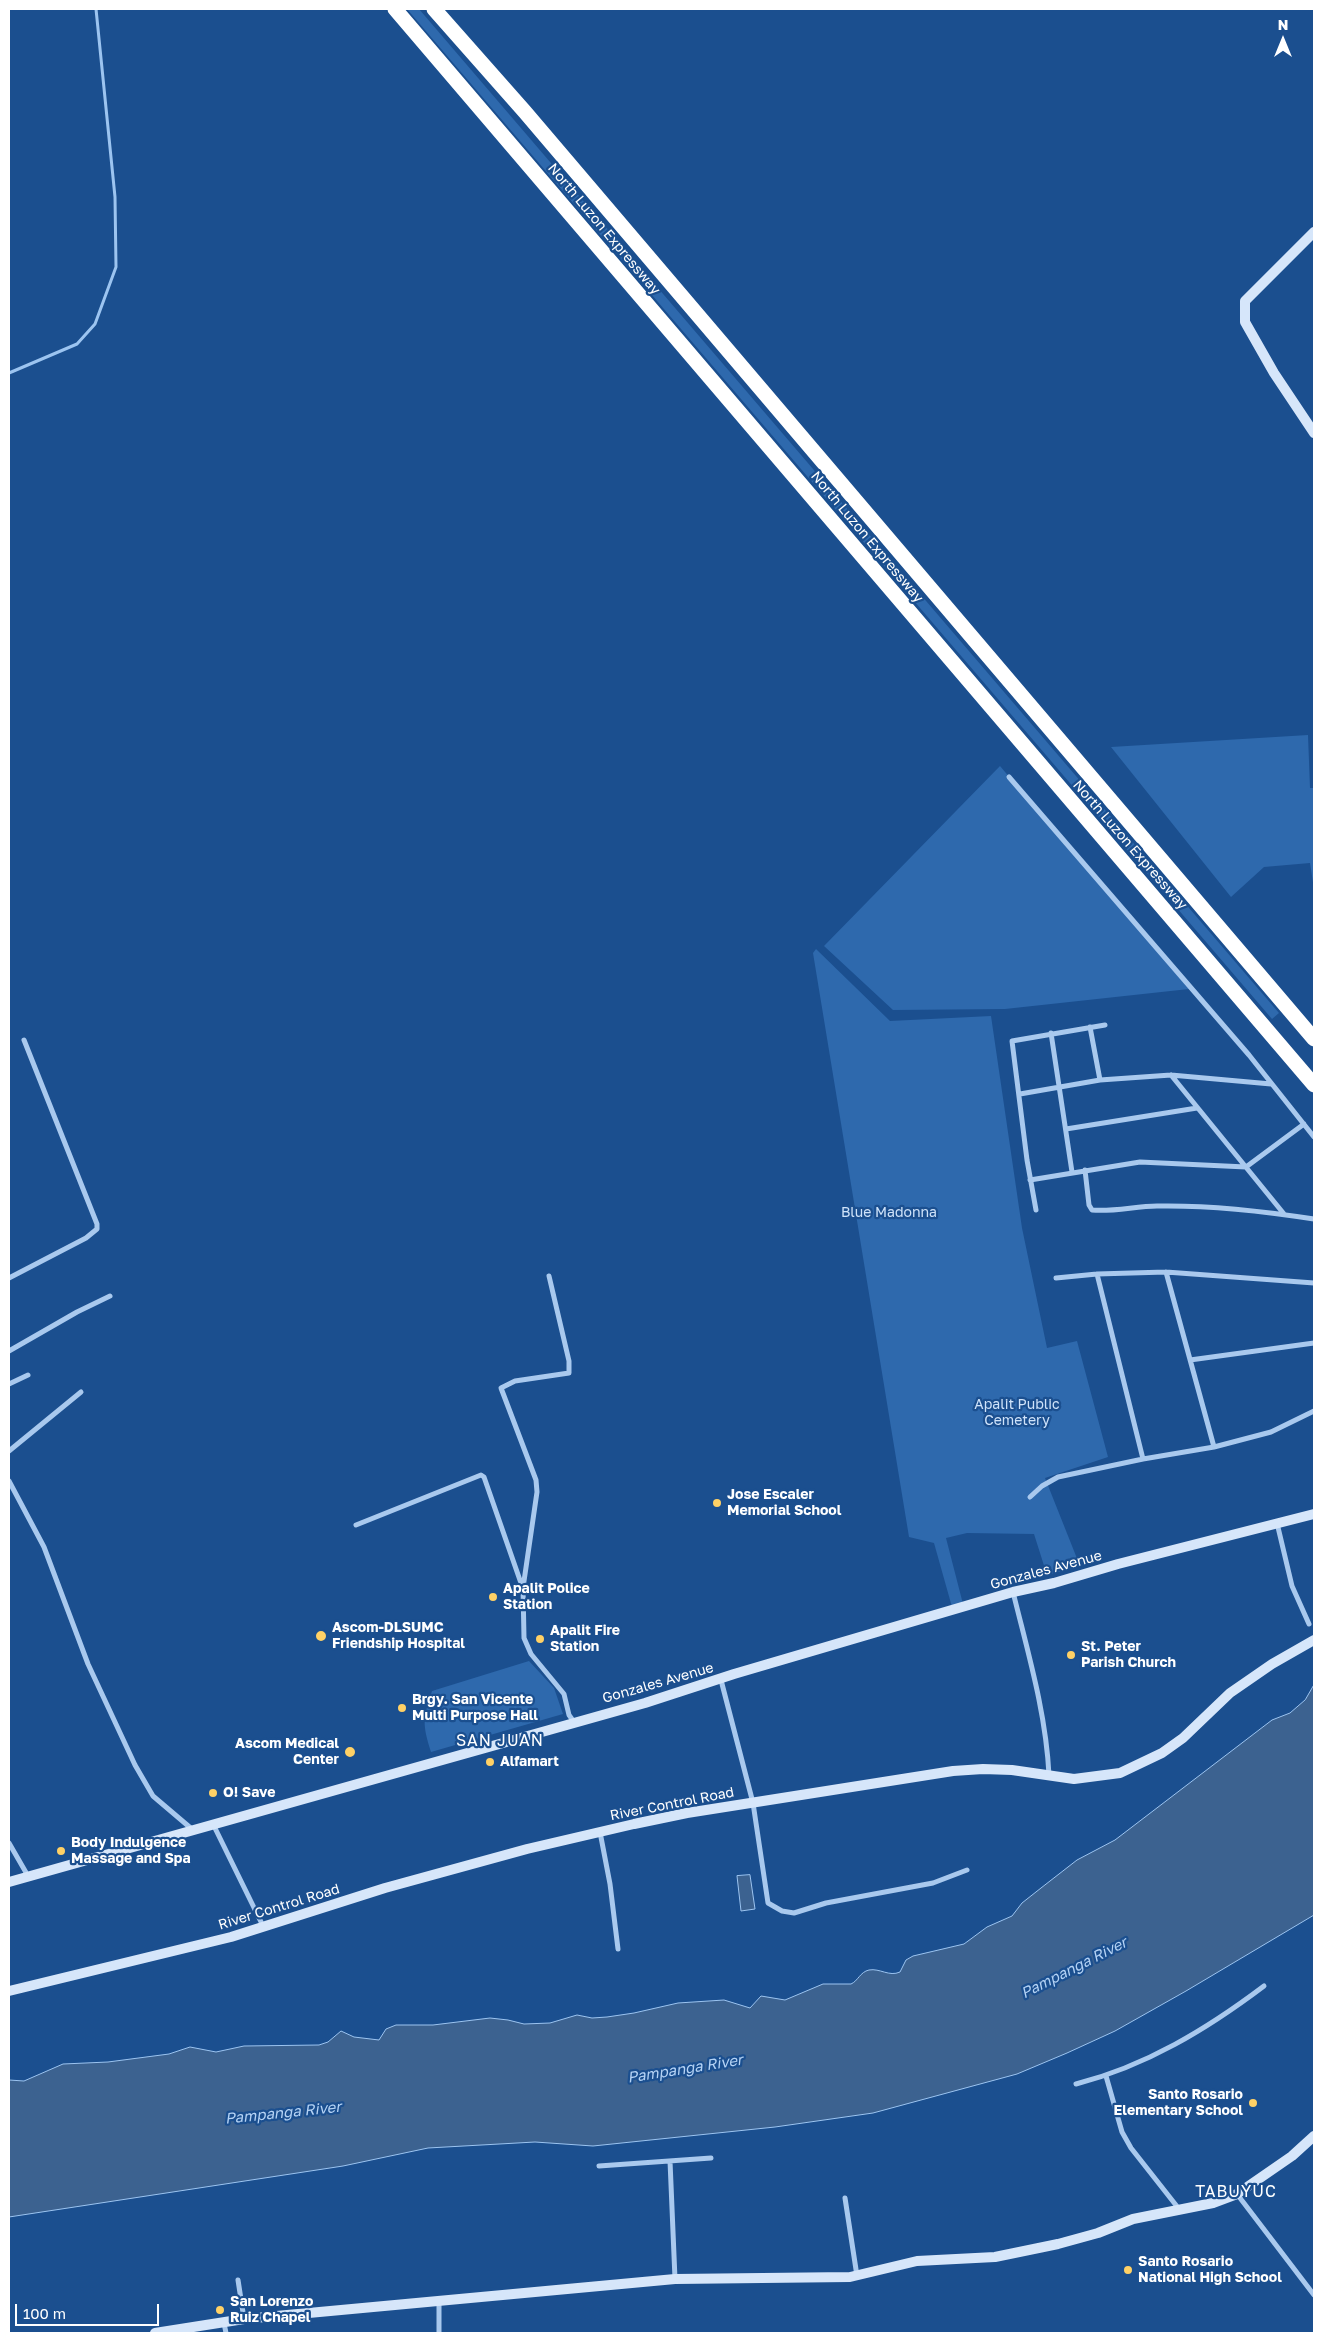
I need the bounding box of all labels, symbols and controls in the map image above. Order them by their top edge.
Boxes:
north arrow [1258,15,1308,65]
text: N [1278,16,1288,33]
street label: North Luzon Expressway [544,160,664,298]
street label: North Luzon Expressway [807,468,927,606]
street label: North Luzon Expressway [1069,777,1191,913]
park label: Blue Madonna [841,1205,937,1221]
park label: Apalit Public Cemetery [974,1397,1060,1430]
place label: Jose Escaler Memorial School [727,1487,841,1520]
marker: Jose Escaler Memorial School [711,1497,723,1509]
street label: Gonzales Avenue [988,1547,1104,1593]
place label: Apalit Police Station [503,1581,590,1614]
marker: Apalit Police Station [487,1591,499,1603]
place label: Ascom-DLSUMC Friendship Hospital [332,1620,465,1652]
place label: Apalit Fire Station [550,1623,620,1655]
marker: Ascom-DLSUMC Friendship Hospital [314,1629,328,1643]
marker: Apalit Fire Station [534,1633,546,1645]
place label: St. Peter Parish Church [1081,1639,1176,1671]
marker: St. Peter Parish Church [1065,1649,1077,1661]
street label: Gonzales Avenue [601,1659,715,1707]
place label: Brgy. San Vicente Multi Purpose Hall [412,1692,538,1724]
marker: Brgy. San Vicente Multi Purpose Hall [396,1702,408,1714]
district label: SAN JUAN [455,1731,545,1751]
place label: Ascom Medical Center [235,1736,339,1768]
marker: Ascom Medical Center [343,1745,357,1759]
place label: Alfamart [500,1754,559,1770]
marker: Alfamart [484,1756,496,1768]
street label: River Control Road [609,1784,735,1824]
place label: O! Save [223,1785,275,1801]
marker: O! Save [207,1787,219,1799]
place label: Body Indulgence Massage and Spa [71,1835,191,1868]
marker: Body Indulgence Massage and Spa [55,1845,67,1857]
street label: River Control Road [216,1881,342,1933]
water label: Pampanga River [1018,1933,1130,2003]
water label: Pampanga River [626,2051,744,2087]
place label: Santo Rosario Elementary School [1114,2087,1243,2120]
marker: Santo Rosario Elementary School [1247,2097,1259,2109]
water label: Pampanga River [224,2098,342,2128]
district label: TABUYUC [1194,2182,1278,2202]
place label: Santo Rosario National High School [1138,2254,1282,2286]
marker: Santo Rosario National High School [1122,2264,1134,2276]
scale bar [18,2294,161,2326]
place label: San Lorenzo Ruiz Chapel [230,2294,313,2326]
text: 100 m [23,2304,66,2322]
marker: San Lorenzo Ruiz Chapel [214,2304,226,2316]

